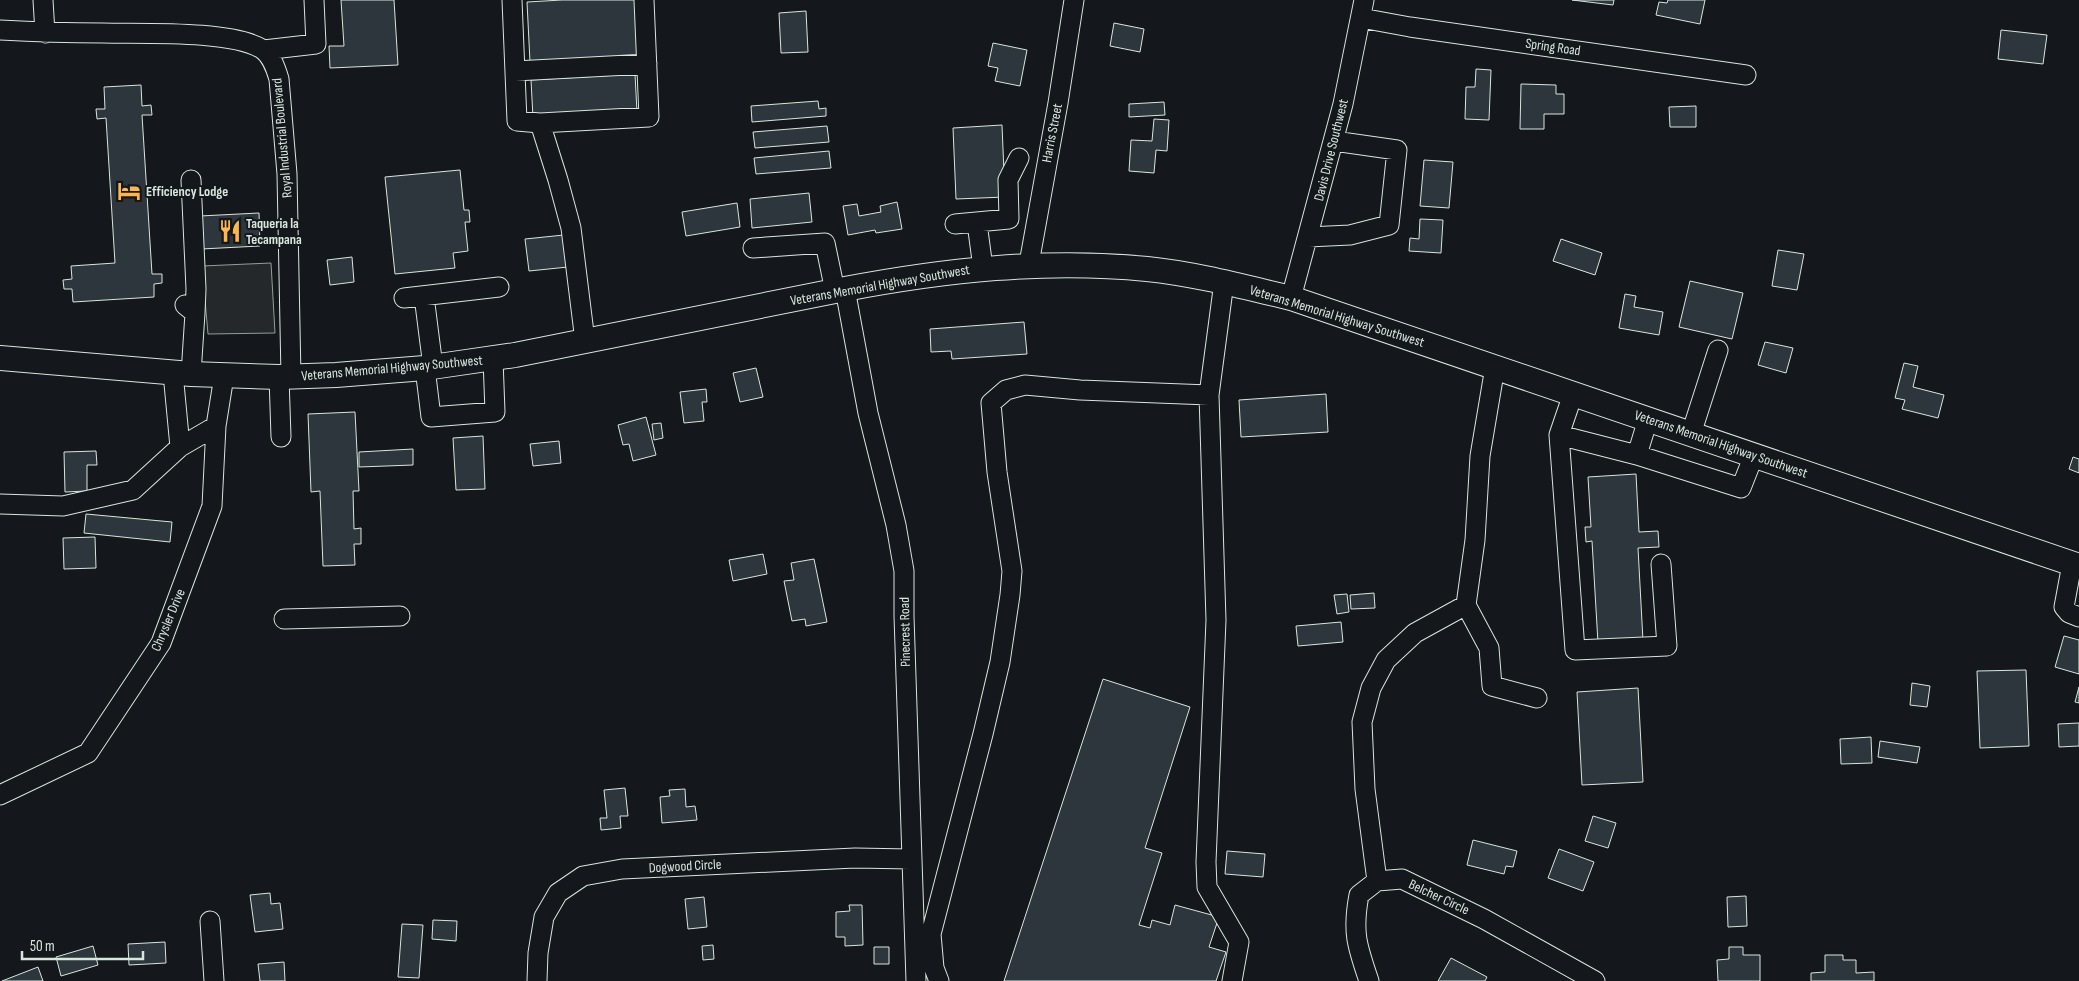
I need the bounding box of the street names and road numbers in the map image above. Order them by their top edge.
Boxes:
street label: Spring Road [1524,35,1582,59]
street label: Royal Industrial Boulevard [268,77,296,199]
street label: Davis Drive Southwest [1310,97,1352,203]
street label: Harris Street [1038,102,1066,164]
street label: Veterans Memorial Highway Southwest [789,261,971,309]
street label: Veterans Memorial Highway Southwest [1248,281,1426,351]
street label: Veterans Memorial Highway Southwest [301,352,483,384]
street label: Veterans Memorial Highway Southwest [1632,406,1810,482]
street label: Chrysler Drive [147,586,189,654]
street label: Pinecrest Road [896,597,914,667]
street label: Dogwood Circle [648,856,722,876]
street label: Belcher Circle [1406,876,1472,918]

